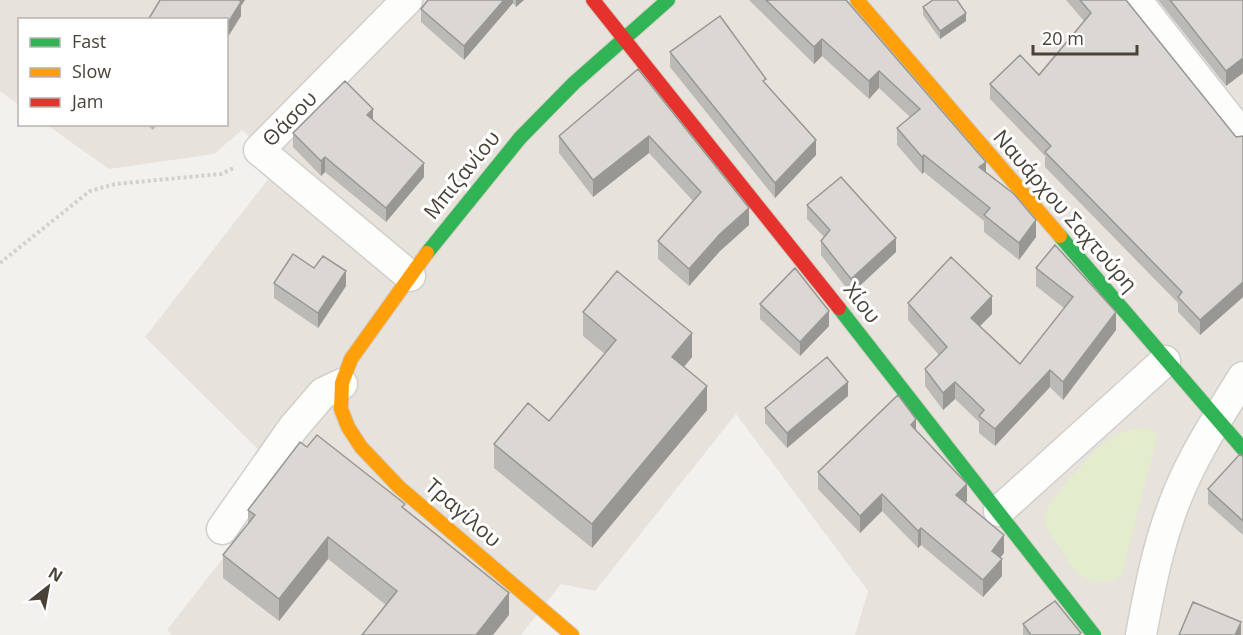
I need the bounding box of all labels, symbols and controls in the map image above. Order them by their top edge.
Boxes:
legend [18,18,228,126]
scale bar [1033,18,1136,56]
text: 20 m [1042,26,1084,50]
text: Fast [72,29,106,53]
text: Slow [72,59,111,83]
street label: Θάσου [256,84,323,152]
text: Jam [70,89,104,113]
street label: Ναυάρχου Σαχτούρη [988,123,1144,297]
street label: Μπιζανίου [417,124,506,225]
street label: Χίου [838,276,888,329]
street label: Τραγίλου [420,472,507,553]
north arrow [18,557,78,617]
text: N [44,561,67,587]

